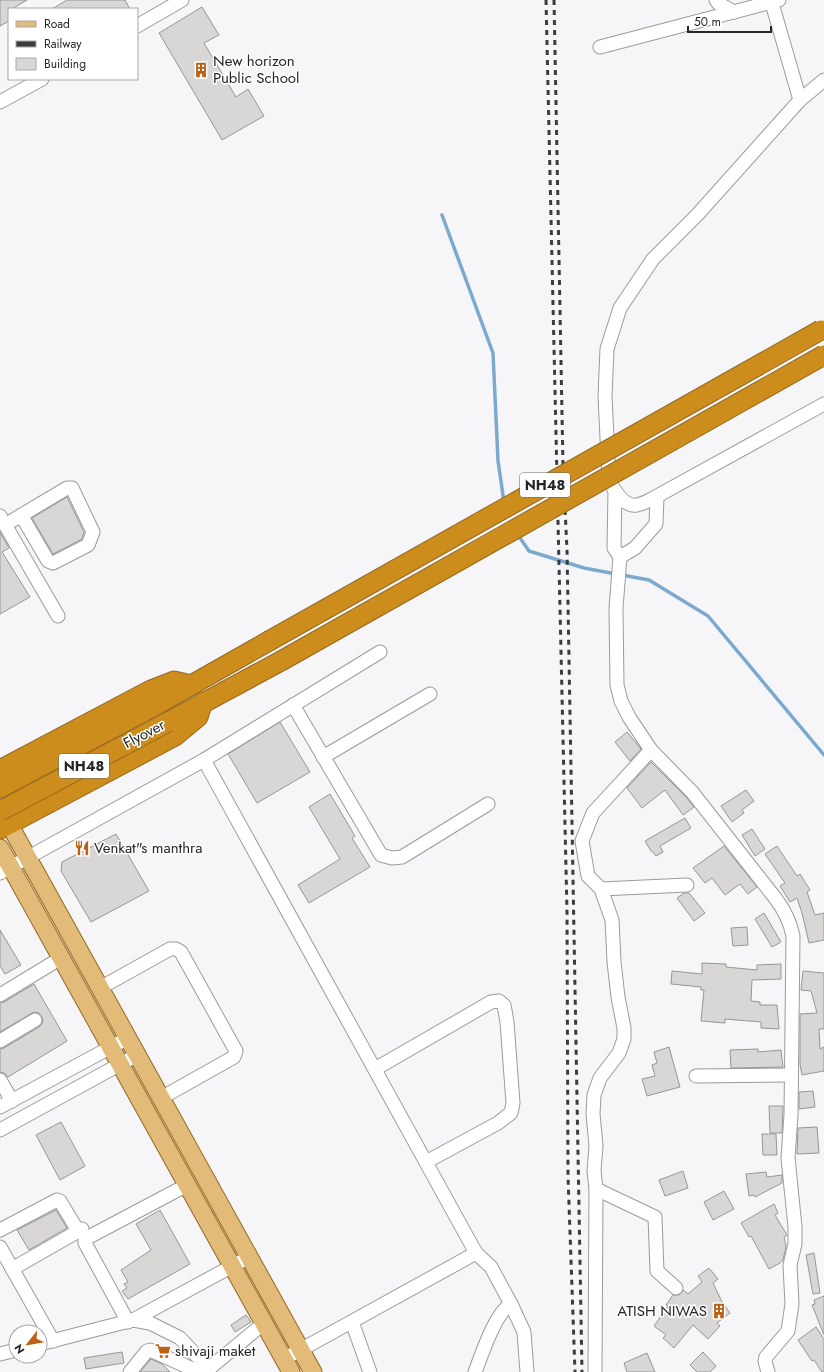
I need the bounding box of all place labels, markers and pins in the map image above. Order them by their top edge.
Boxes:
place label: New horizon Public School [213,50,299,89]
building icon: New horizon Public School [192,61,210,79]
place label: Venkat"s manthra [94,837,202,859]
restaurant icon: Venkat"s manthra [73,839,91,857]
place label: ATISH NIWAS [617,1300,707,1322]
building icon: ATISH NIWAS [710,1302,728,1320]
place label: shivaji maket [175,1340,256,1362]
supermarket icon: shivaji maket [154,1342,172,1360]

